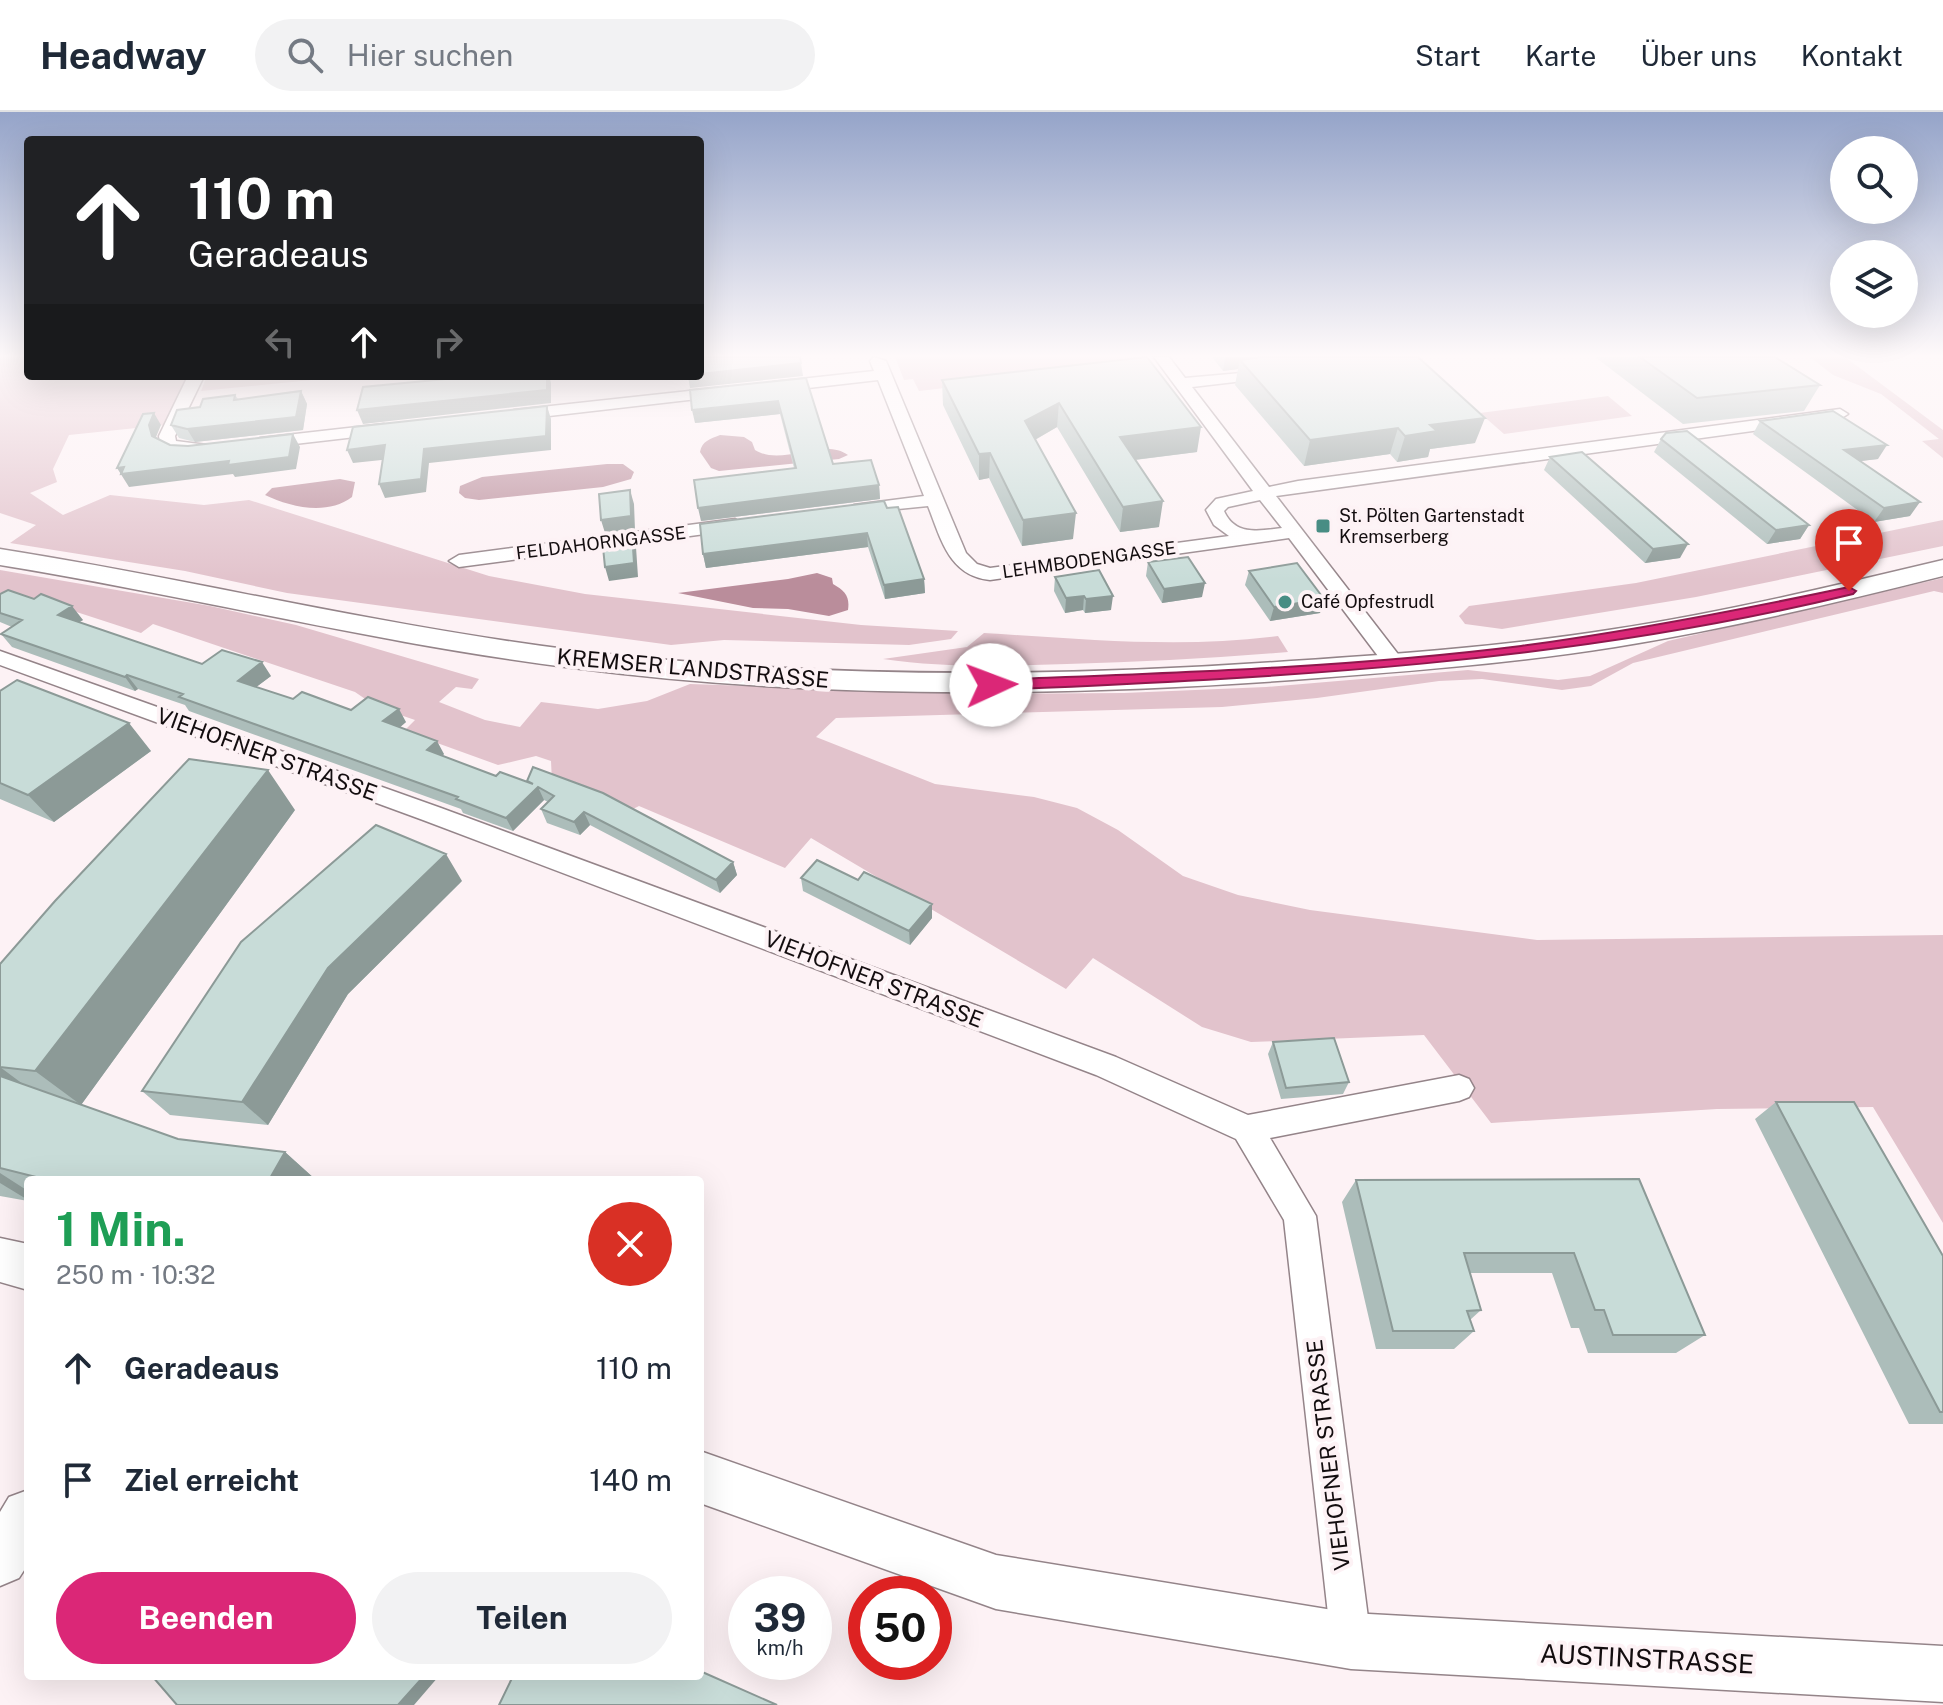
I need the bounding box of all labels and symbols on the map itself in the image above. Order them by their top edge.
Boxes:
place label: St. Pölten Gartenstadt Kremserberg [1339,505,1525,547]
pin [1815,509,1883,591]
marker: St. Pölten Gartenstadt Kremserberg [1314,517,1332,535]
street label: FELDAHORNGASSE [515,522,687,563]
street label: LEHMBODENGASSE [1001,537,1177,582]
place label: Café Opfestrudl [1301,591,1435,612]
marker: Café Opfestrudl [1276,593,1294,611]
street label: KREMSER LANDSTRASSE [556,643,830,693]
position arrow [949,643,1033,727]
street label: VIEHOFNER STRASSE [153,702,381,806]
street label: VIEHOFNER STRASSE [761,925,987,1033]
street label: VIEHOFNER STRASSE [1301,1338,1355,1572]
speed limit sign: 50 [848,1576,952,1680]
street label: AUSTINSTRASSE [1539,1637,1755,1680]

